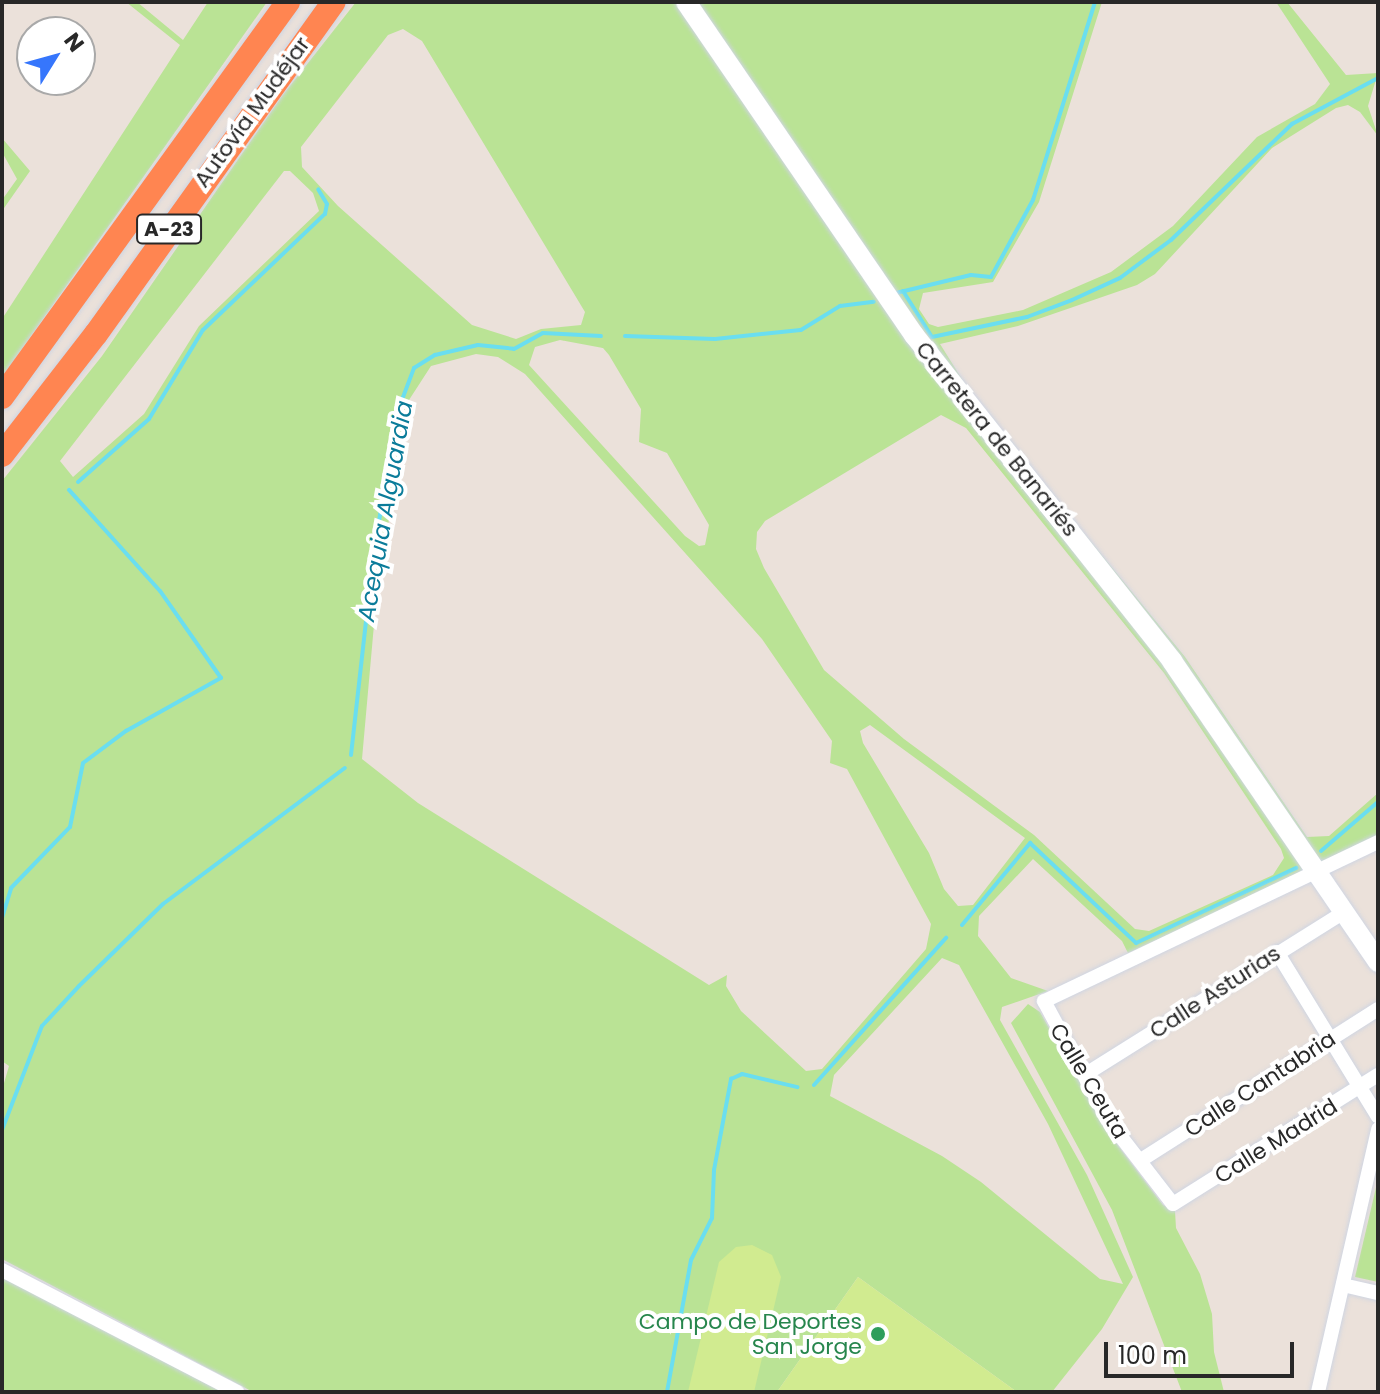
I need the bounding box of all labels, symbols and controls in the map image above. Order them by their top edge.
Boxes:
north arrow [16,16,96,96]
text: N [57,27,91,58]
street label: Autovía Mudéjar [189,32,315,192]
road number: A-23 [135,213,203,245]
street label: Carretera de Banariés [910,336,1084,542]
water label: Acequia Alguardia [351,398,419,624]
street label: Calle Asturias [1145,940,1285,1044]
street label: Calle Ceuta [1044,1019,1134,1143]
street label: Calle Cantabria [1180,1025,1340,1143]
street label: Calle Madrid [1210,1093,1342,1189]
place label: Campo de Deportes San Jorge [639,1308,862,1360]
marker: Campo de Deportes San Jorge [869,1325,887,1343]
scale bar [1108,1326,1298,1376]
text: 100 m [1118,1339,1187,1372]

